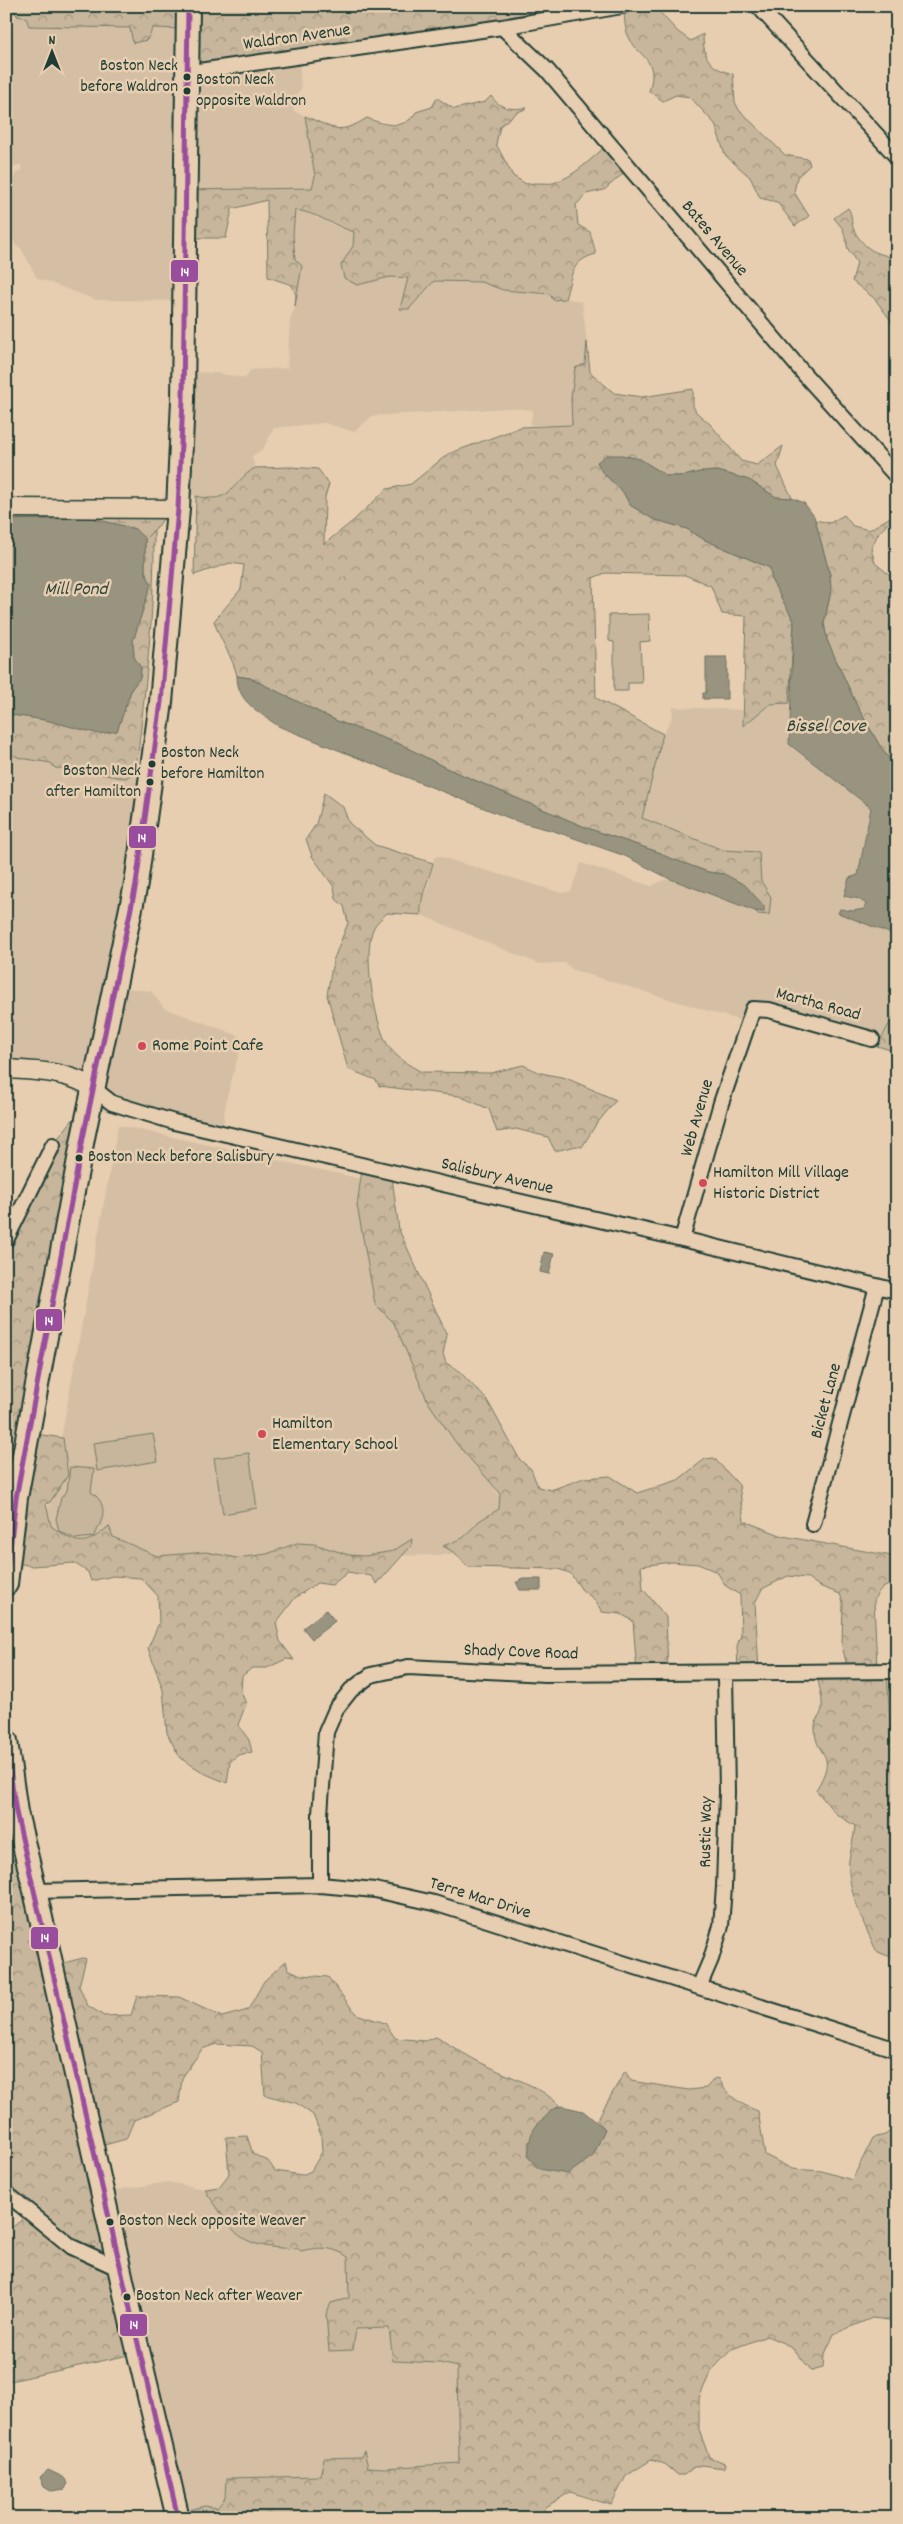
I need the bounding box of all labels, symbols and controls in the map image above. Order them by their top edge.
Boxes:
street label: Waldron Avenue [242,18,352,58]
north arrow [28,28,78,78]
text: N [49,31,56,51]
place label: Boston Neck before Waldron [80,55,178,100]
place label: Boston Neck opposite Waldron [196,69,306,114]
marker: Boston Neck before Waldron [182,72,192,82]
marker: Boston Neck opposite Waldron [182,86,192,96]
street label: Bates Avenue [675,196,753,283]
line badge: 14 [170,259,199,283]
text: 14 [181,263,190,283]
water label: Mill Pond [45,577,109,604]
water label: Bissel Cove [786,714,868,741]
place label: Boston Neck before Hamilton [161,742,264,787]
marker: Boston Neck before Hamilton [147,759,157,769]
place label: Boston Neck after Hamilton [46,760,141,805]
marker: Boston Neck after Hamilton [145,777,155,787]
line badge: 14 [128,825,157,849]
text: 14 [138,829,147,849]
street label: Martha Road [773,982,863,1028]
place label: Rome Point Cafe [152,1034,263,1059]
marker: Rome Point Cafe [136,1040,148,1052]
street label: Web Avenue [675,1076,721,1160]
place label: Boston Neck before Salisbury [88,1146,275,1170]
street label: Salisbury Avenue [438,1152,556,1202]
marker: Boston Neck before Salisbury [74,1153,84,1163]
place label: Hamilton Mill Village Historic District [713,1161,849,1207]
marker: Hamilton Mill Village Historic District [697,1177,709,1189]
line badge: 14 [35,1308,63,1332]
text: 14 [45,1312,54,1332]
street label: Bicket Lane [805,1360,849,1442]
place label: Hamilton Elementary School [272,1412,399,1458]
marker: Hamilton Elementary School [256,1428,268,1440]
street label: Shady Cove Road [463,1639,579,1667]
street label: Rustic Way [694,1795,720,1868]
street label: Terre Mar Drive [426,1872,534,1926]
line badge: 14 [30,1926,59,1950]
text: 14 [41,1929,50,1949]
place label: Boston Neck opposite Weaver [119,2210,306,2234]
marker: Boston Neck opposite Weaver [105,2217,115,2227]
place label: Boston Neck after Weaver [136,2285,303,2309]
marker: Boston Neck after Weaver [122,2292,132,2302]
line badge: 14 [119,2313,148,2337]
text: 14 [130,2316,139,2336]

